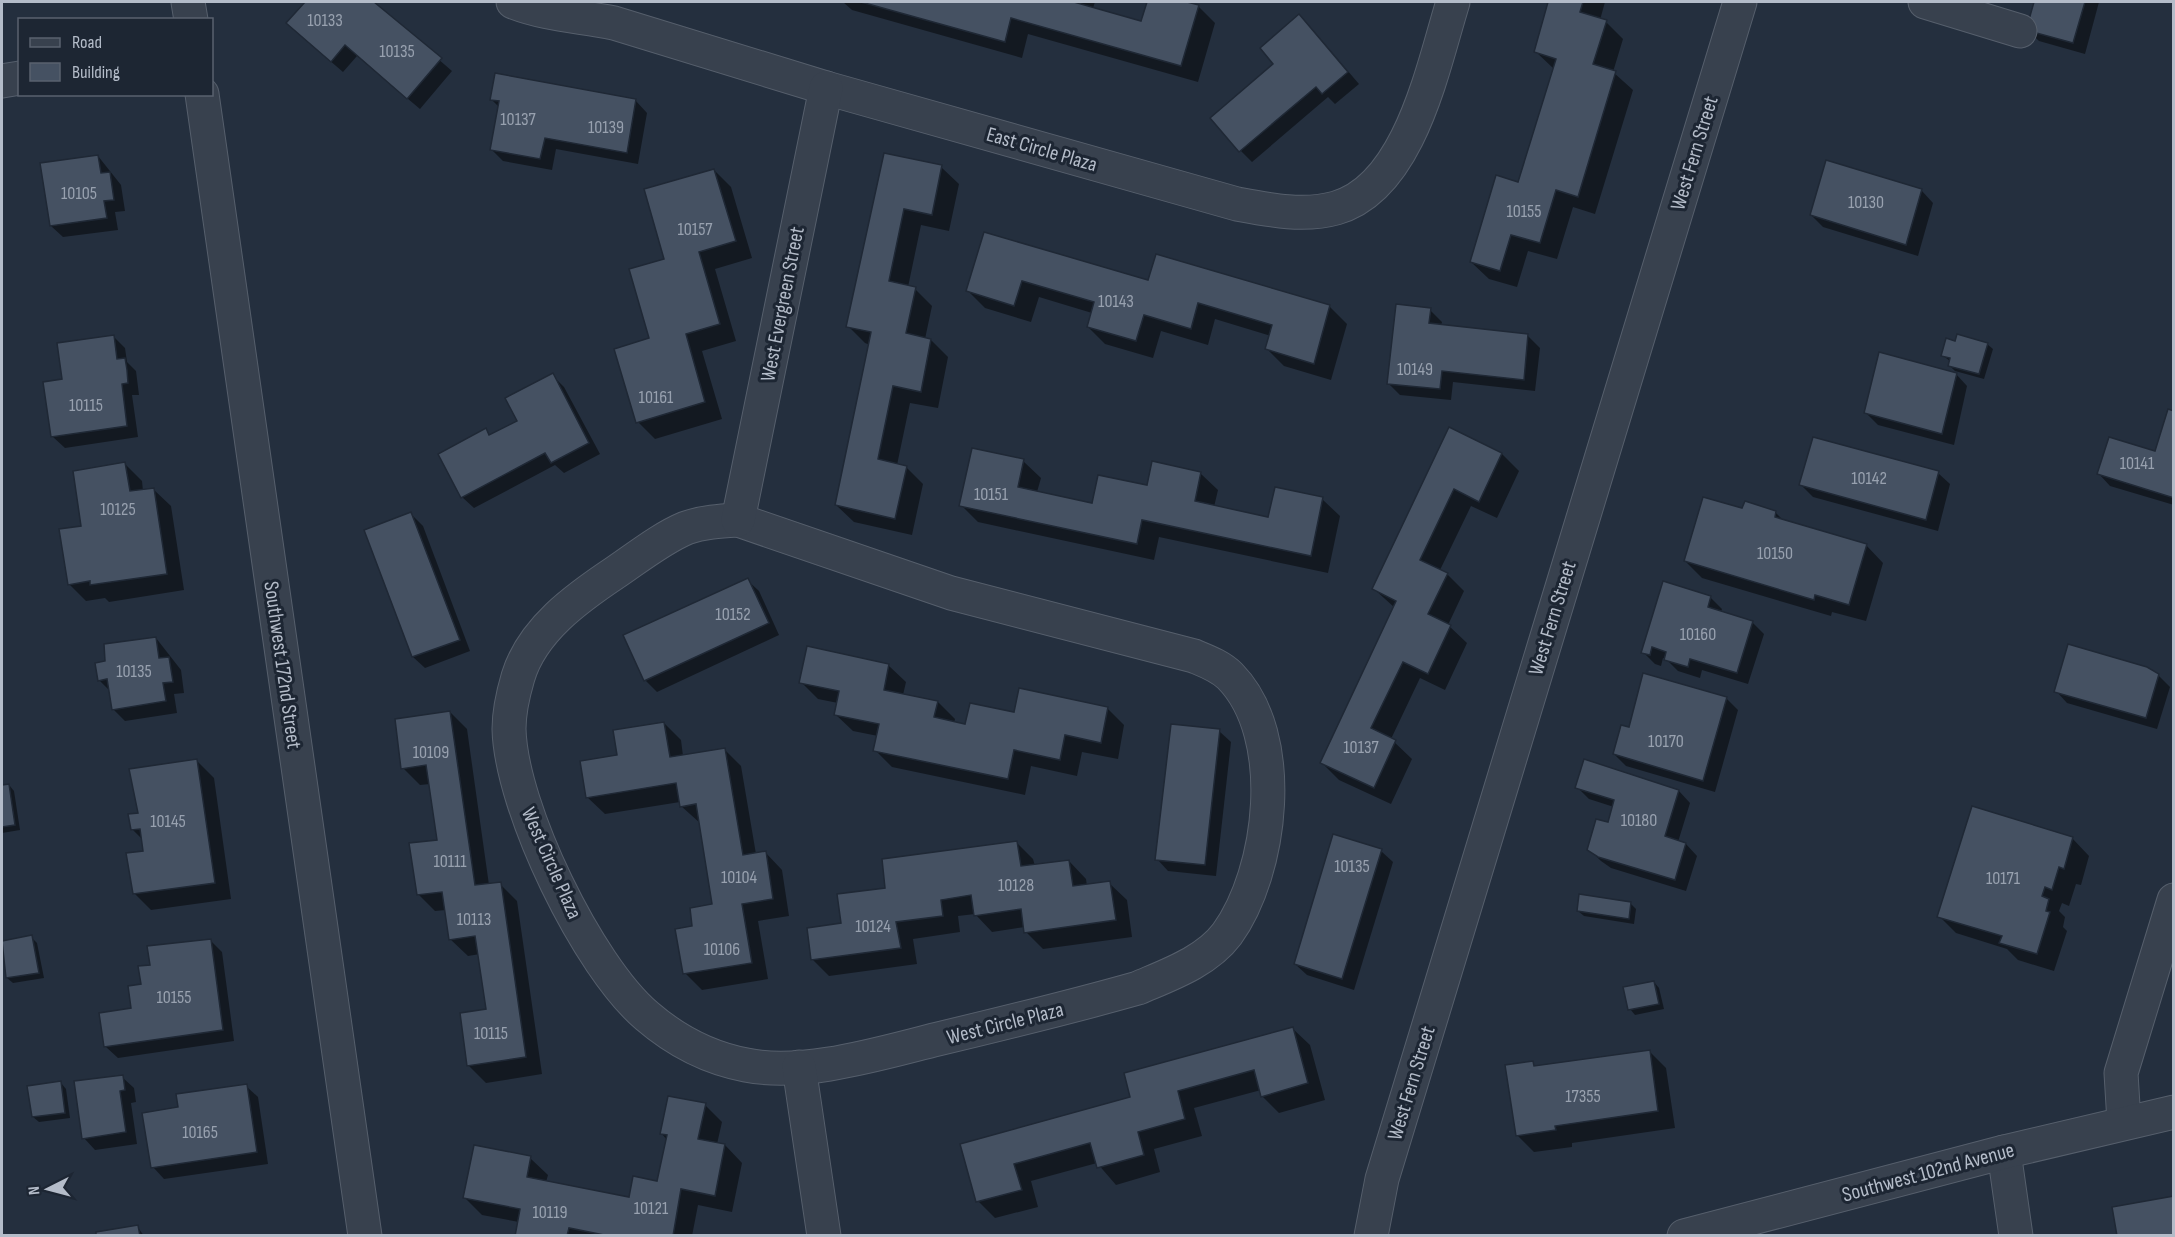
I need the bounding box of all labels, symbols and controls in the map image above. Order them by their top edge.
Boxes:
house number: 10133 [307,10,343,31]
legend [18,18,213,96]
text: Road [72,32,102,53]
house number: 10135 [379,41,415,62]
text: Building [72,62,120,83]
street label: West Fern Street [1665,93,1724,213]
house number: 10137 [500,109,536,130]
house number: 10139 [588,117,624,138]
street label: East Circle Plaza [984,122,1100,177]
house number: 10105 [61,183,97,204]
house number: 10130 [1848,192,1884,213]
house number: 10155 [1506,201,1542,222]
house number: 10157 [678,219,713,240]
street label: West Evergreen Street [755,225,810,384]
house number: 10143 [1098,291,1134,312]
house number: 10149 [1397,359,1433,380]
house number: 10161 [639,387,674,408]
house number: 10115 [69,395,103,416]
house number: 10141 [2120,453,2155,474]
house number: 10142 [1851,468,1887,489]
house number: 10151 [974,484,1009,505]
house number: 10125 [100,499,136,520]
house number: 10150 [1757,543,1793,564]
street label: West Fern Street [1523,558,1582,678]
street label: Southwest 172nd Street [258,580,307,750]
house number: 10152 [715,604,751,625]
house number: 10160 [1680,624,1716,645]
house number: 10135 [116,661,152,682]
house number: 10170 [1648,731,1684,752]
house number: 10137 [1343,737,1379,758]
house number: 10109 [413,742,449,763]
street label: West Circle Plaza [516,804,587,923]
house number: 10180 [1621,810,1657,831]
house number: 10145 [150,811,186,832]
house number: 10111 [433,851,467,872]
house number: 10135 [1334,856,1370,877]
house number: 10104 [721,867,758,888]
house number: 10171 [1986,868,2021,889]
house number: 10128 [998,875,1034,896]
house number: 10113 [457,909,491,930]
house number: 10124 [855,916,891,937]
house number: 10106 [704,939,740,960]
house number: 10155 [156,987,192,1008]
street label: West Circle Plaza [944,997,1066,1050]
house number: 10115 [474,1023,508,1044]
street label: West Fern Street [1382,1023,1441,1143]
house number: 17355 [1565,1086,1601,1107]
house number: 10165 [182,1122,218,1143]
street label: Southwest 102nd Avenue [1839,1137,2017,1207]
north arrow [18,1159,78,1219]
text: N [25,1185,44,1196]
house number: 10121 [634,1198,669,1219]
house number: 10119 [533,1202,567,1223]

